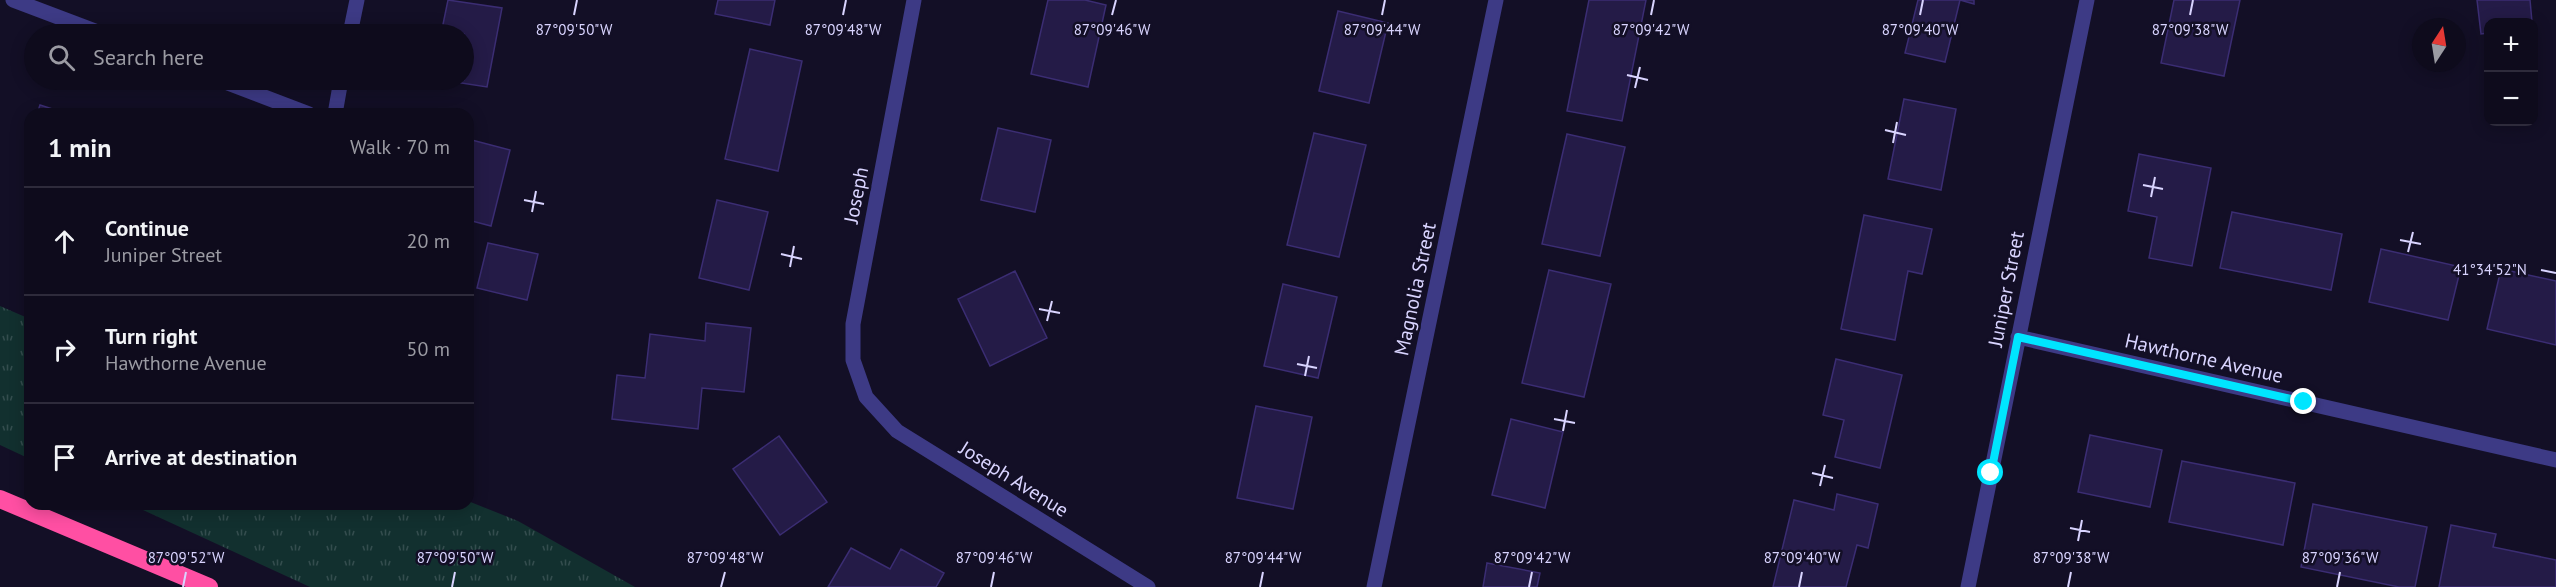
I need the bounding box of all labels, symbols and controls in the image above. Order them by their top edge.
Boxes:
north arrow [2412,18,2466,72]
map controls [2484,18,2538,126]
button: + [2484,18,2538,72]
text: 87°09'50"W [536,20,613,39]
text: 87°09'48"W [805,20,882,39]
text: 87°09'46"W [1074,20,1151,39]
text: 87°09'44"W [1344,20,1421,39]
text: 87°09'42"W [1613,20,1690,39]
text: 87°09'40"W [1882,20,1959,39]
text: 87°09'38"W [2152,20,2229,39]
search box [24,24,474,90]
icon: search [45,41,78,74]
text: Search here [93,43,204,71]
button: − [2484,72,2538,126]
text: 1 min [48,131,111,164]
text: Walk · 70 m [350,134,450,160]
street label: Joseph [838,165,874,226]
text: Continue [105,214,189,242]
street label: Magnolia Street [1388,220,1442,358]
icon: ahead [48,225,81,258]
text: 20 m [407,228,450,254]
street label: Juniper Street [1982,229,2030,350]
text: Juniper Street [105,242,222,268]
text: 41°34'52"N [2453,260,2527,279]
text: Turn right [105,322,197,350]
street label: Hawthorne Avenue [2122,327,2286,389]
icon: right [48,333,81,366]
text: 50 m [407,336,450,362]
text: Hawthorne Avenue [105,350,267,376]
route end [2290,388,2316,414]
street label: Joseph Avenue [954,435,1073,523]
icon: arrive [48,441,81,474]
text: Arrive at destination [105,443,297,471]
route start [1977,459,2003,485]
text: 87°09'52"W [148,548,225,567]
text: 87°09'50"W [417,548,494,567]
text: 87°09'48"W [687,548,764,567]
text: 87°09'46"W [956,548,1033,567]
text: 87°09'44"W [1225,548,1302,567]
text: 87°09'42"W [1494,548,1571,567]
text: 87°09'40"W [1764,548,1841,567]
text: 87°09'38"W [2033,548,2110,567]
text: 87°09'36"W [2302,548,2379,567]

